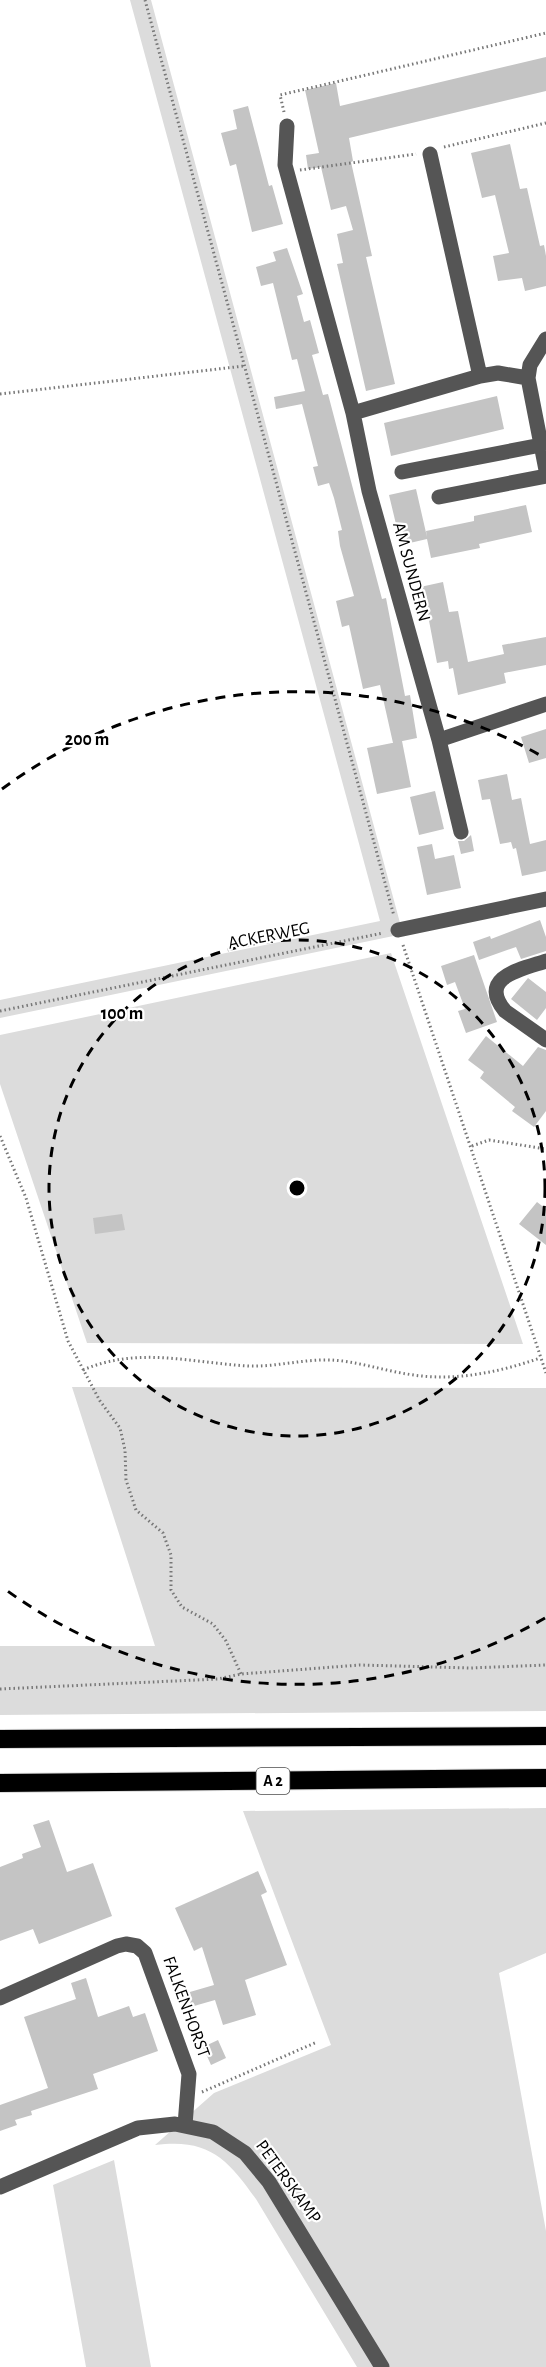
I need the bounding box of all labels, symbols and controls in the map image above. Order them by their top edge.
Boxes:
street label: AM SUNDERN [389,520,433,624]
text: 200 m [65,731,109,749]
street label: ACKERWEG [227,919,311,953]
text: 100 m [101,1005,143,1023]
centre of rings [287,1178,307,1198]
road number: A 2 [256,1768,290,1794]
street label: FALKENHORST [159,1954,213,2060]
street label: PETERSKAMP [252,2137,324,2227]

